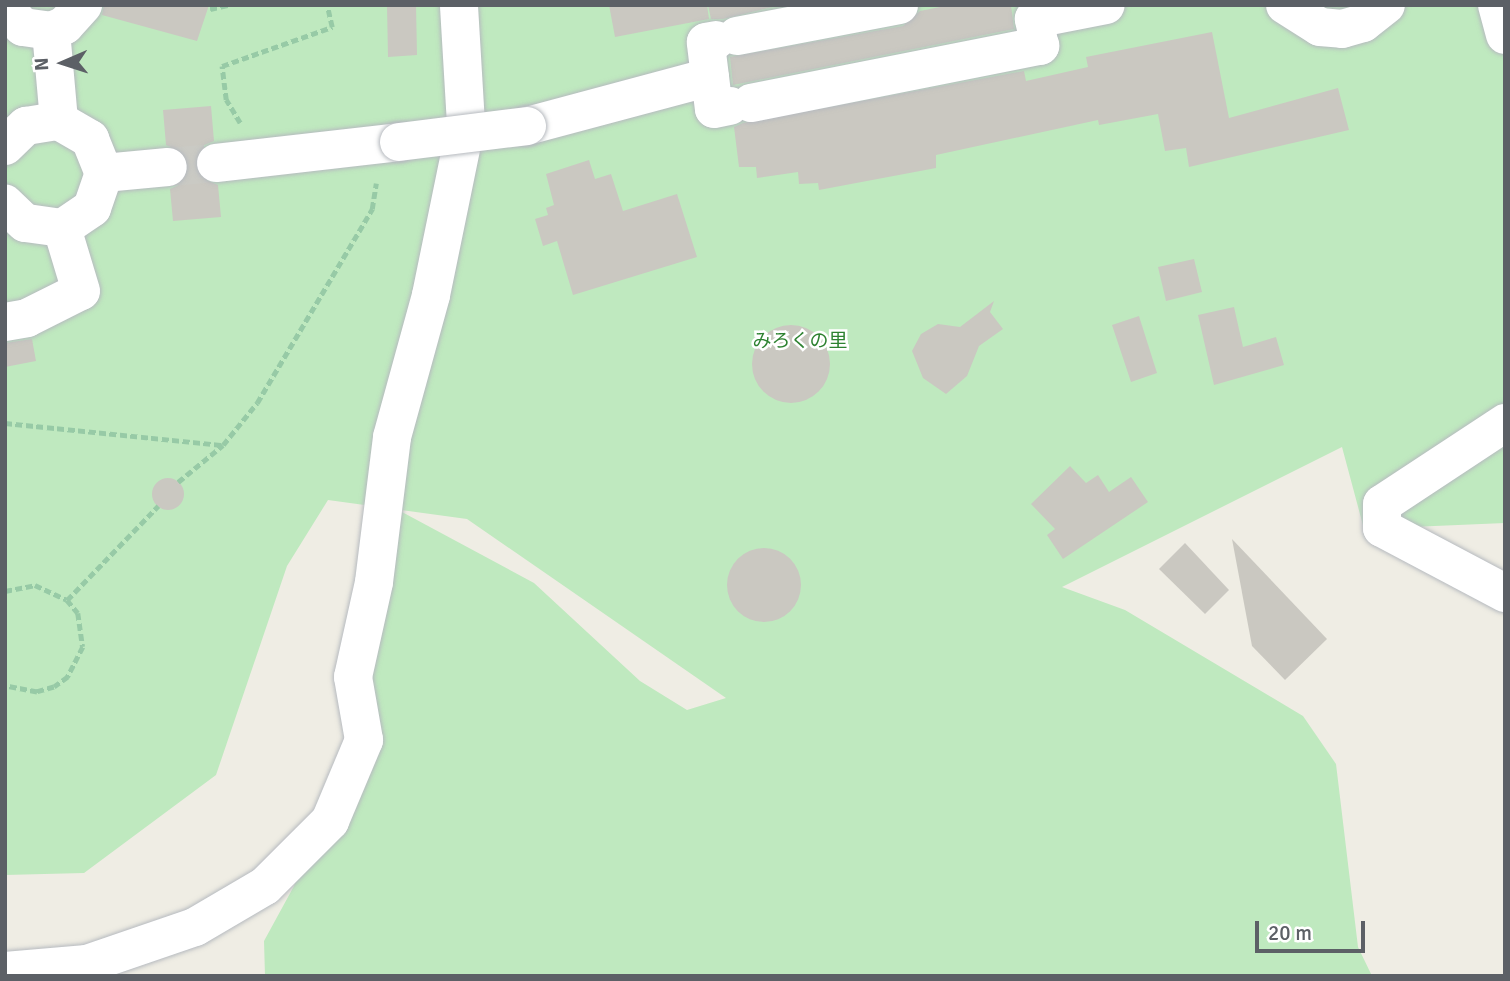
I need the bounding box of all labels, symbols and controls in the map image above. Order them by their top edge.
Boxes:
north arrow [28,28,98,98]
text: N [30,57,54,71]
park label: みろくの里 [753,331,847,353]
scale bar [1258,908,1368,952]
text: 20 m [1268,920,1312,946]

